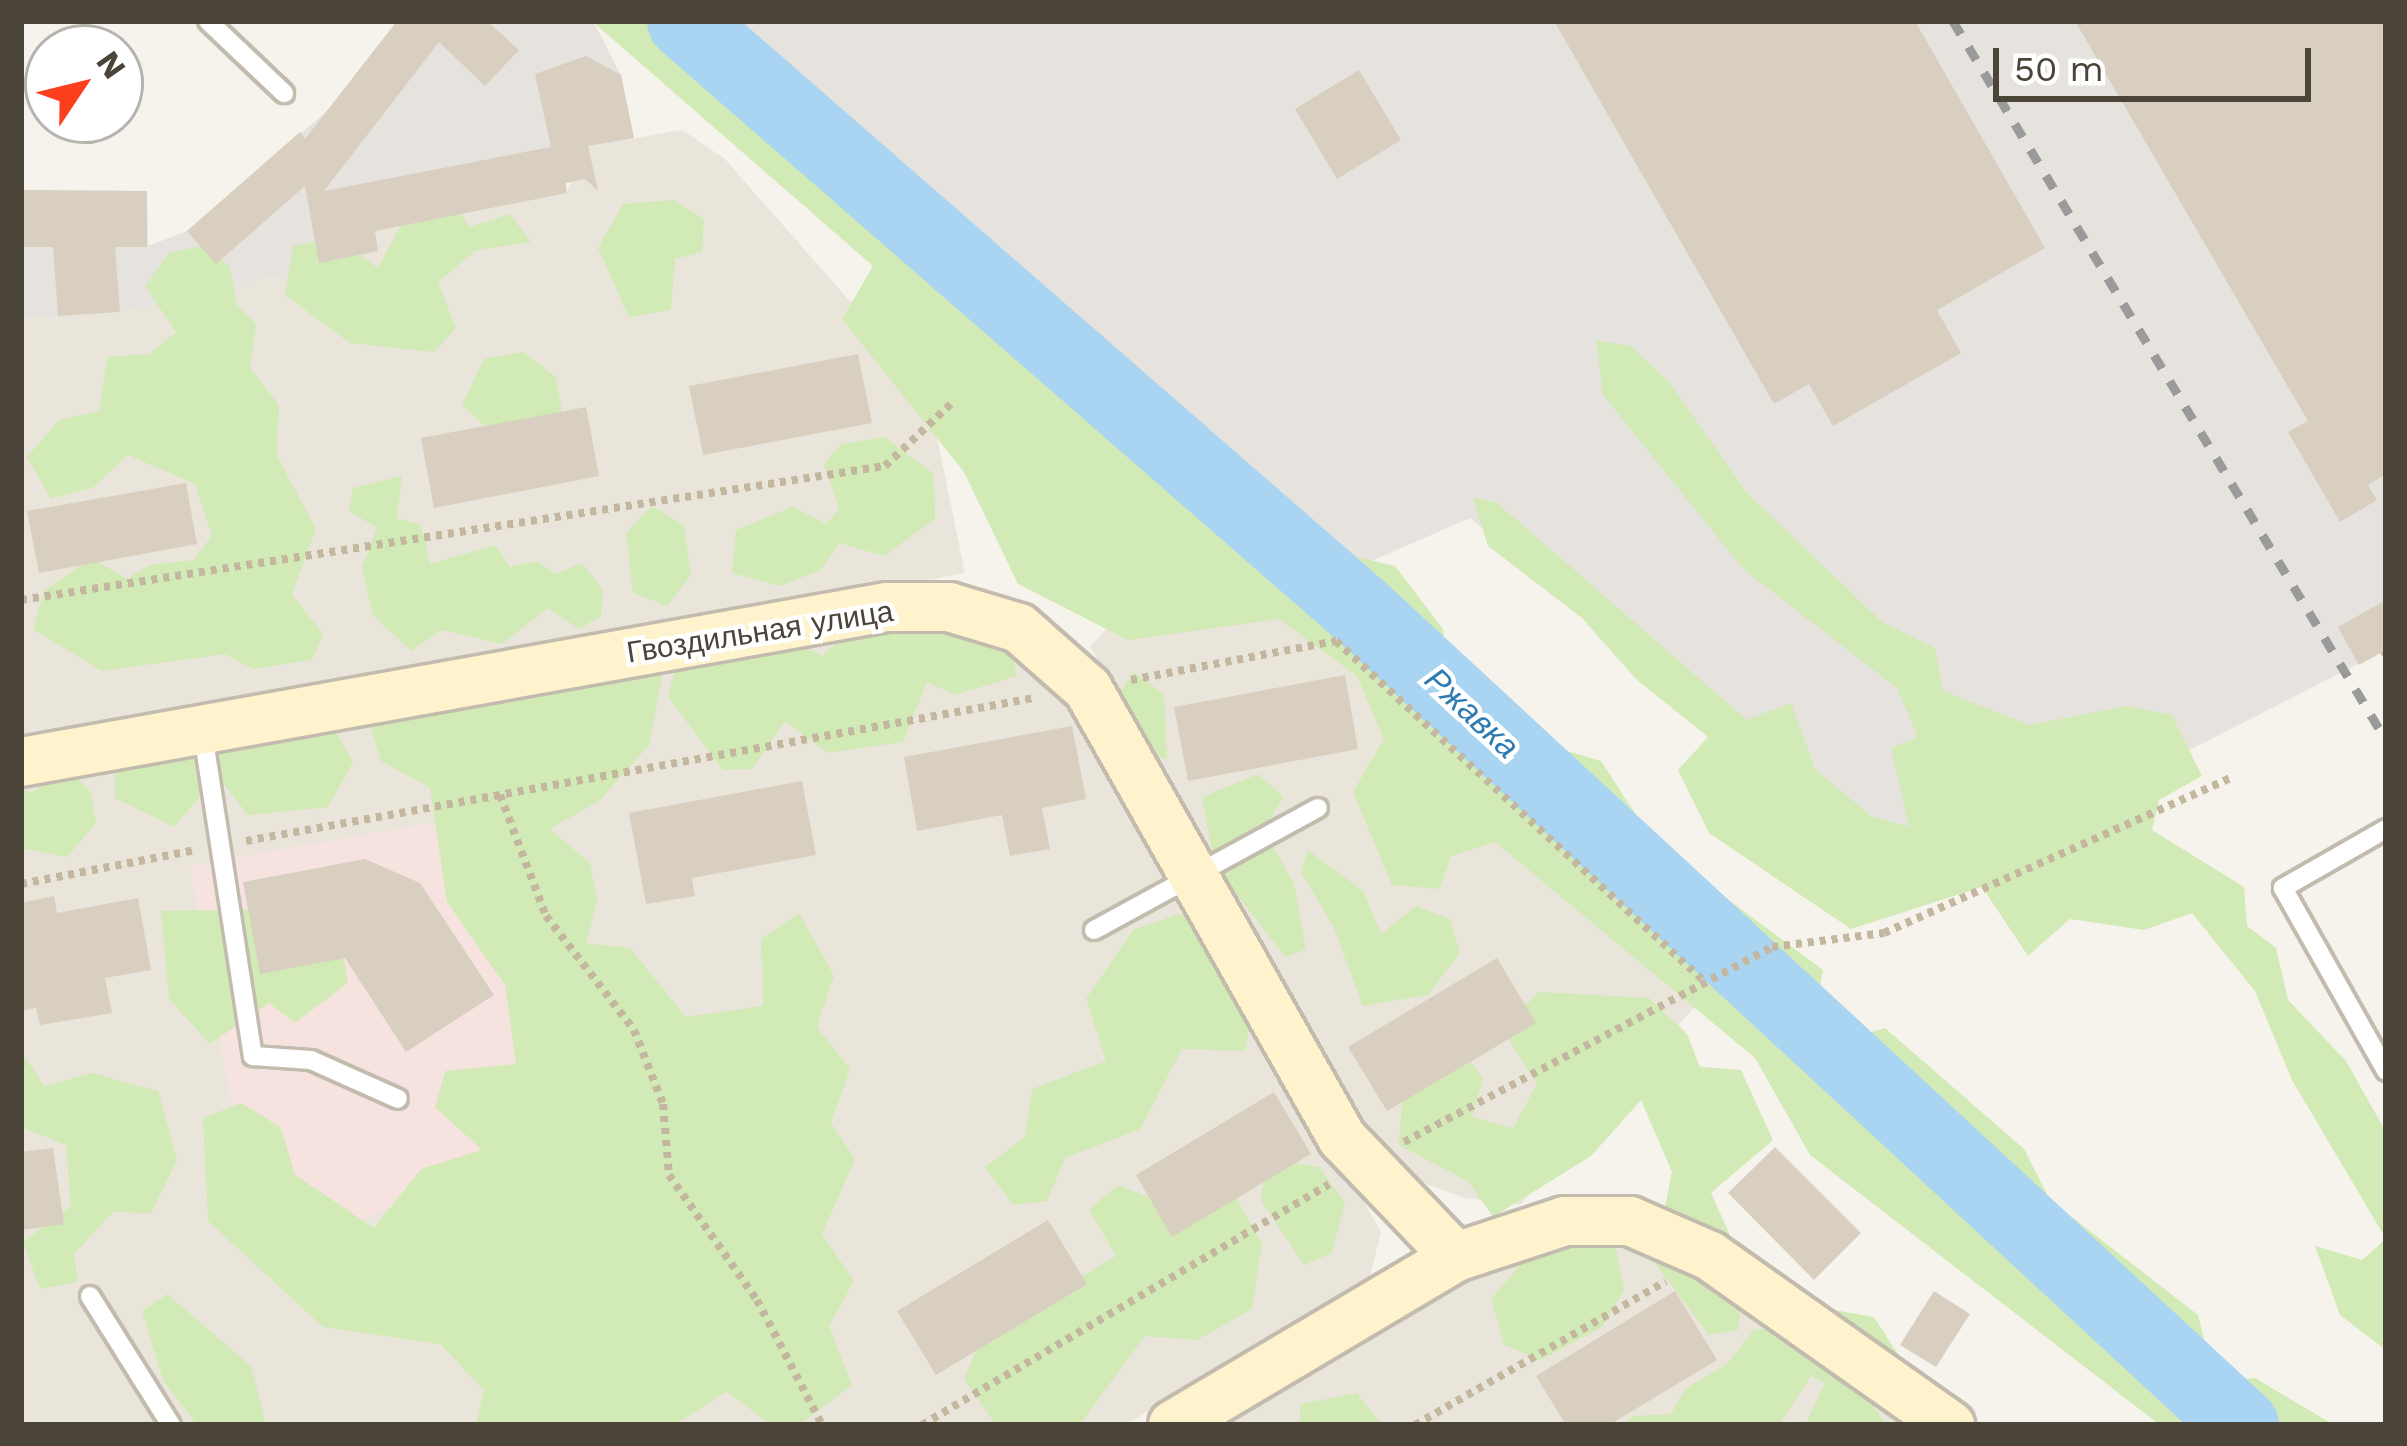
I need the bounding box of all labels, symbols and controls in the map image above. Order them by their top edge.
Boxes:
north arrow [24,24,144,144]
scale bar [1999,24,2317,98]
text: N [88,44,134,86]
text: 50 m [2014,48,2104,90]
street label: Гвоздильная улица [624,593,896,671]
water label: Ржавка [1417,660,1527,766]

